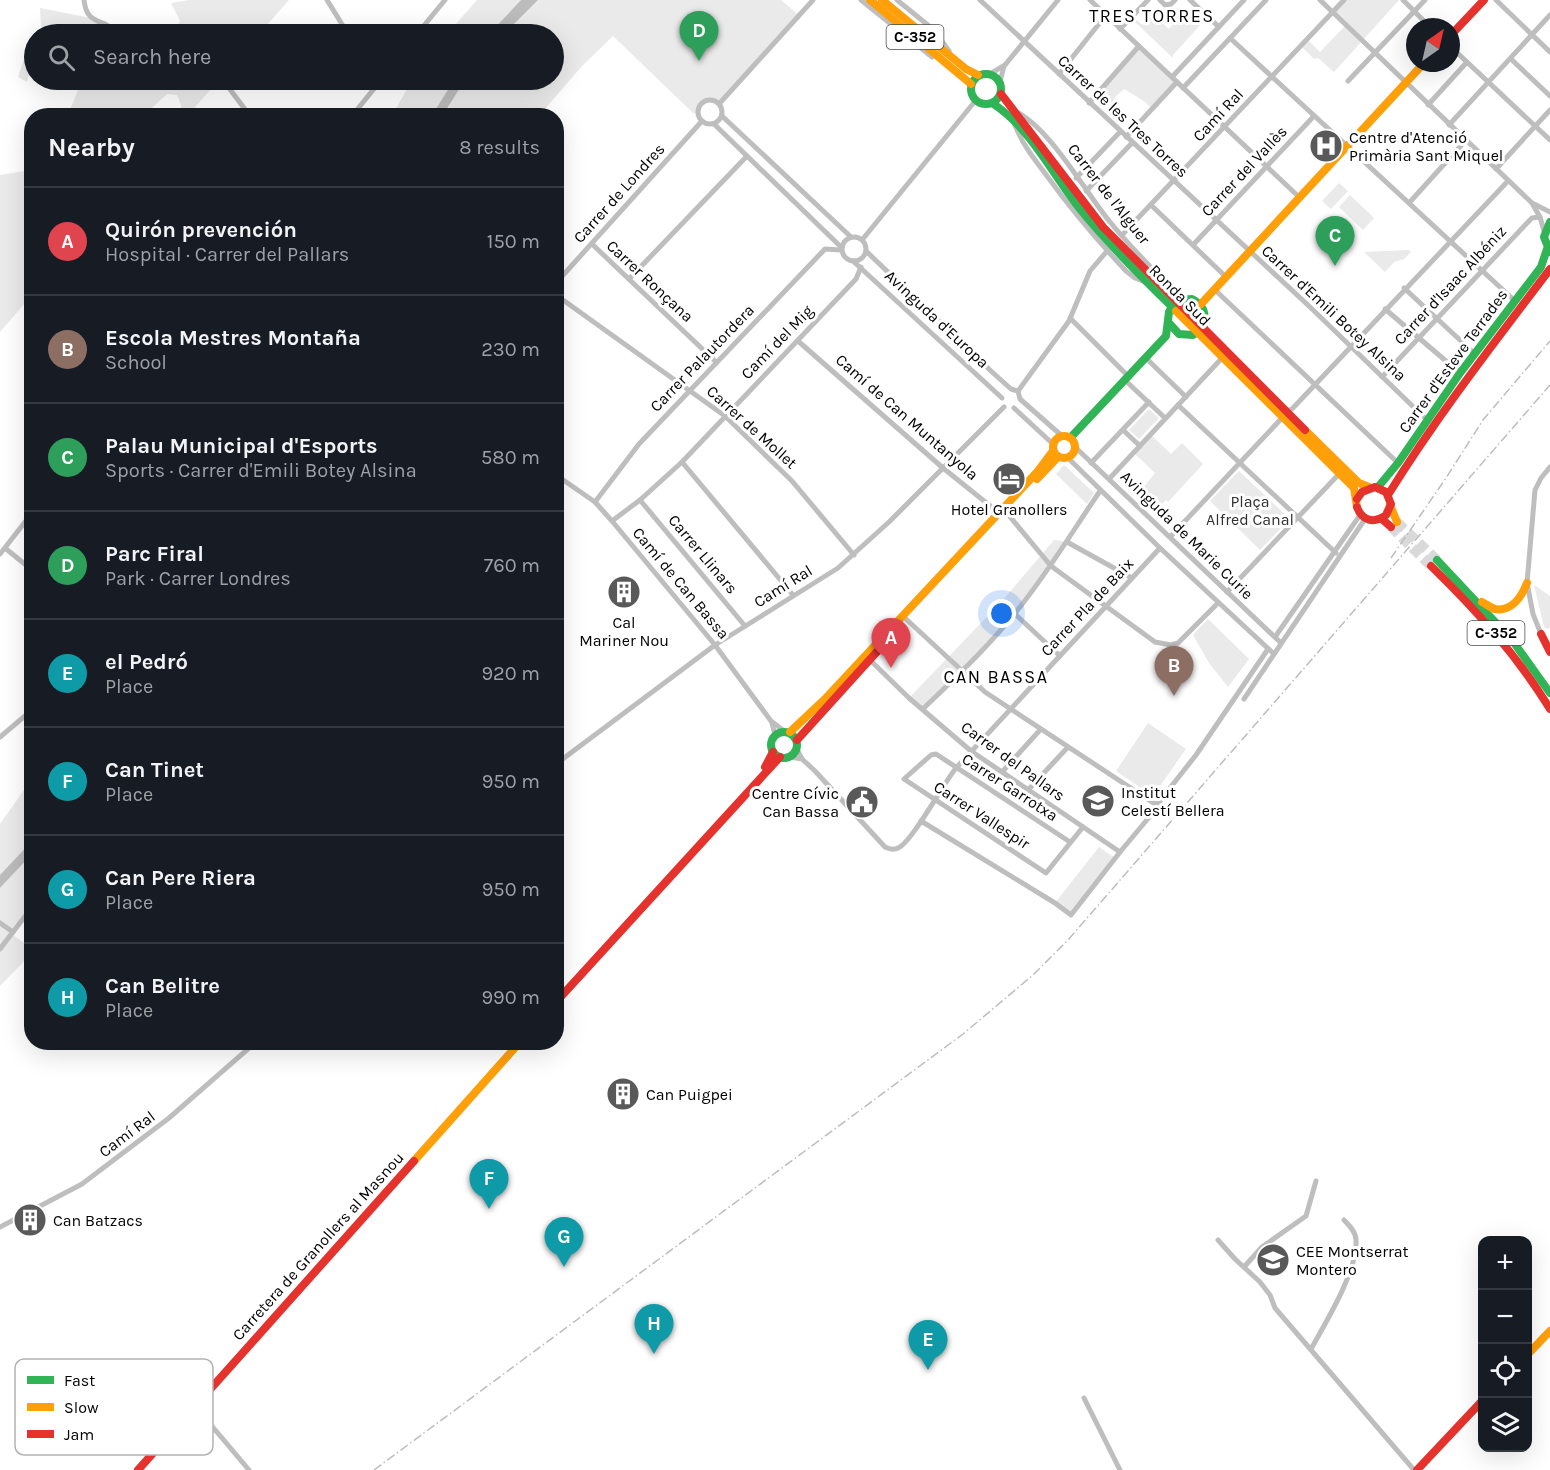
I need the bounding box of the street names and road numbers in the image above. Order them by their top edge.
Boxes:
road number: C-352 [886,25,944,49]
street label: Carrer de les Tres Torres [1054,51,1192,181]
street label: Camí Ral [1189,85,1247,145]
street label: Carrer del Vallès [1197,122,1291,220]
street label: Carrer de Londres [569,139,669,247]
street label: Carrer de l'Alguer [1064,140,1154,248]
street label: Carrer d'Isaac Albéniz [1390,222,1510,348]
street label: Carrer Ronçana [603,236,697,326]
street label: Carrer d'Emili Botey Alsina [1258,241,1410,385]
street label: Ronda Sud [1145,260,1215,330]
street label: Avinguda d'Europa [881,266,993,372]
street label: Carrer d'Esteve Terrades [1395,286,1511,436]
street label: Carrer Palautordera [646,301,758,415]
street label: Camí del Mig [737,301,817,383]
street label: Camí de Can Muntanyola [832,350,982,484]
street label: Carrer de Mollet [703,381,801,473]
street label: Avinguda de Marie Curie [1117,467,1257,603]
street label: Carrer Llinars [664,511,742,597]
street label: Camí de Can Bassa [629,523,733,643]
street label: Carrer Pla de Baix [1037,554,1137,660]
street label: Camí Ral [750,561,816,611]
road number: C-352 [1468,621,1524,645]
street label: Carrer del Pallars [957,717,1069,805]
street label: Carrer Garrotxa [959,749,1061,825]
street label: Carrer Vallespir [930,777,1034,853]
street label: Camí Ral [95,1107,159,1161]
street label: Carretera de Granollers al Masnou [228,1148,408,1344]

